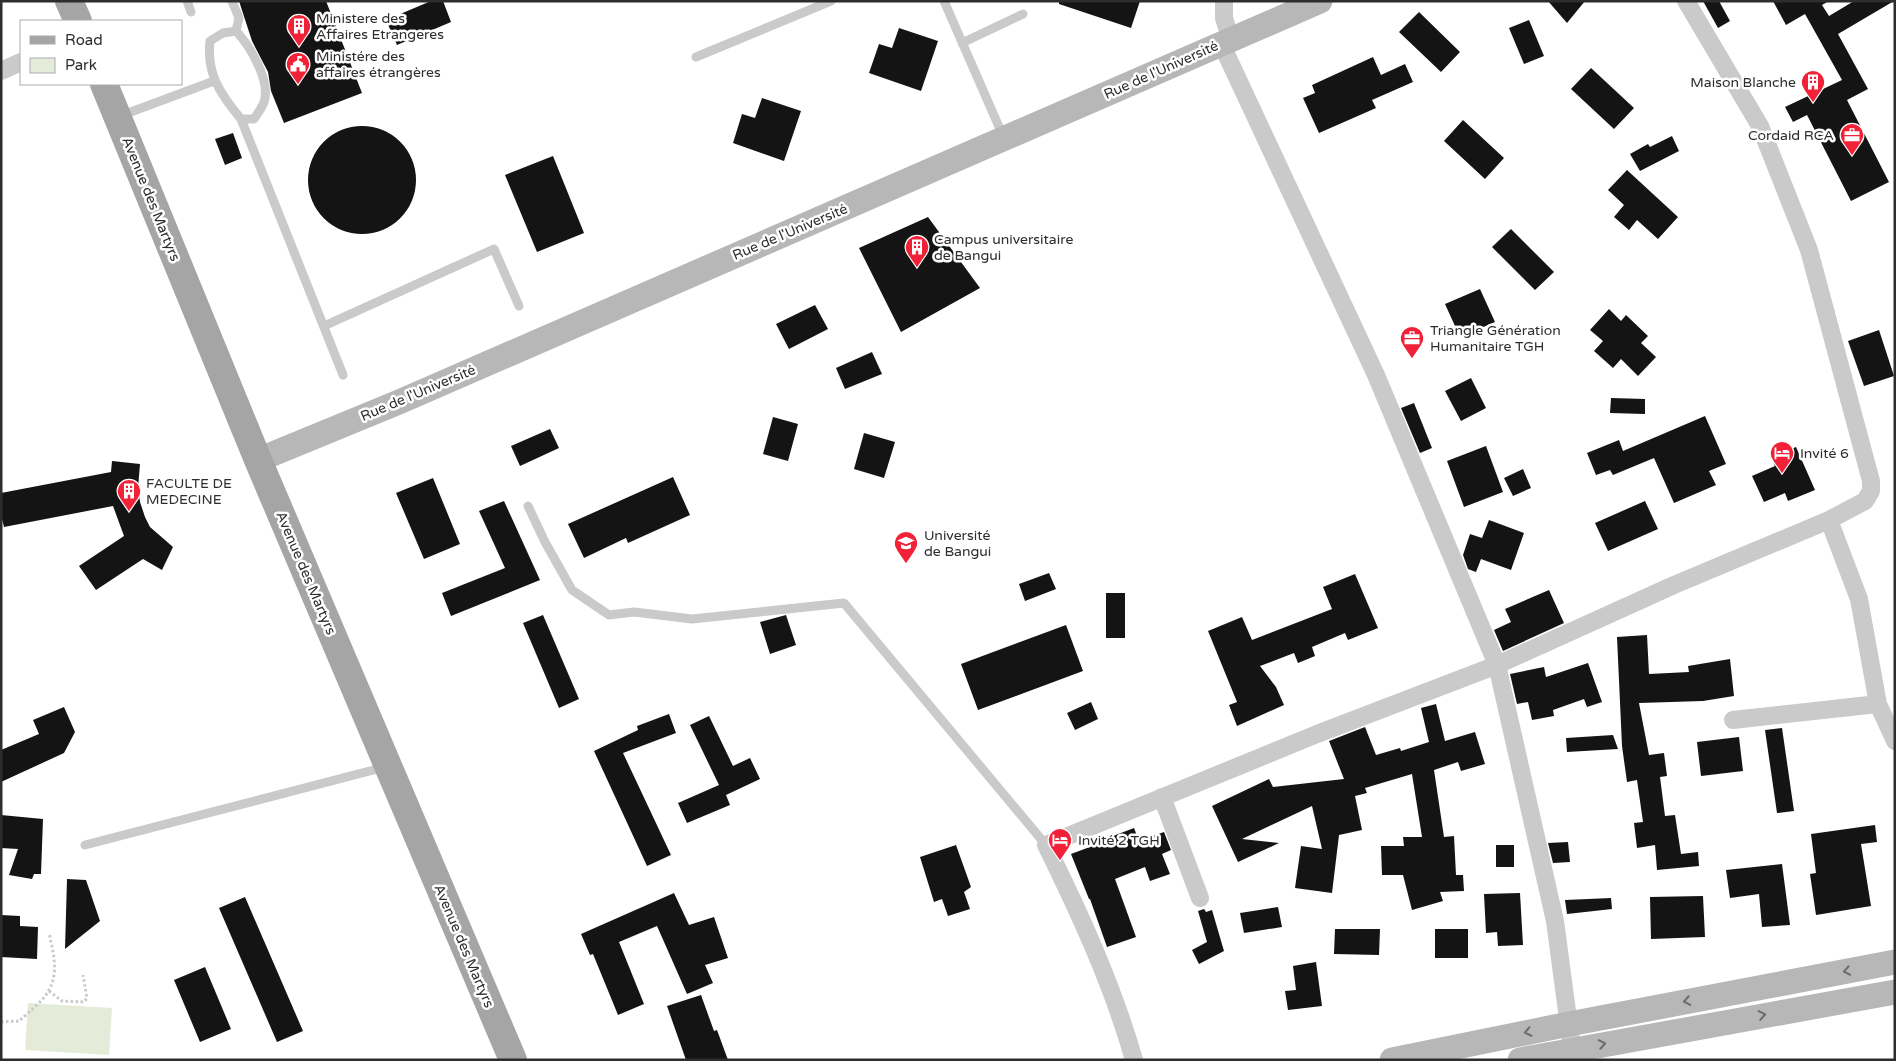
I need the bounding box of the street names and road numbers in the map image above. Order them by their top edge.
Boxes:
street label: Rue de l'Université [1101,37,1221,103]
street label: Avenue des Martyrs [118,134,184,264]
street label: Rue de l'Université [730,200,850,264]
street label: Rue de l'Université [358,361,478,425]
street label: Avenue des Martyrs [272,509,340,638]
street label: Avenue des Martyrs [430,882,498,1011]

